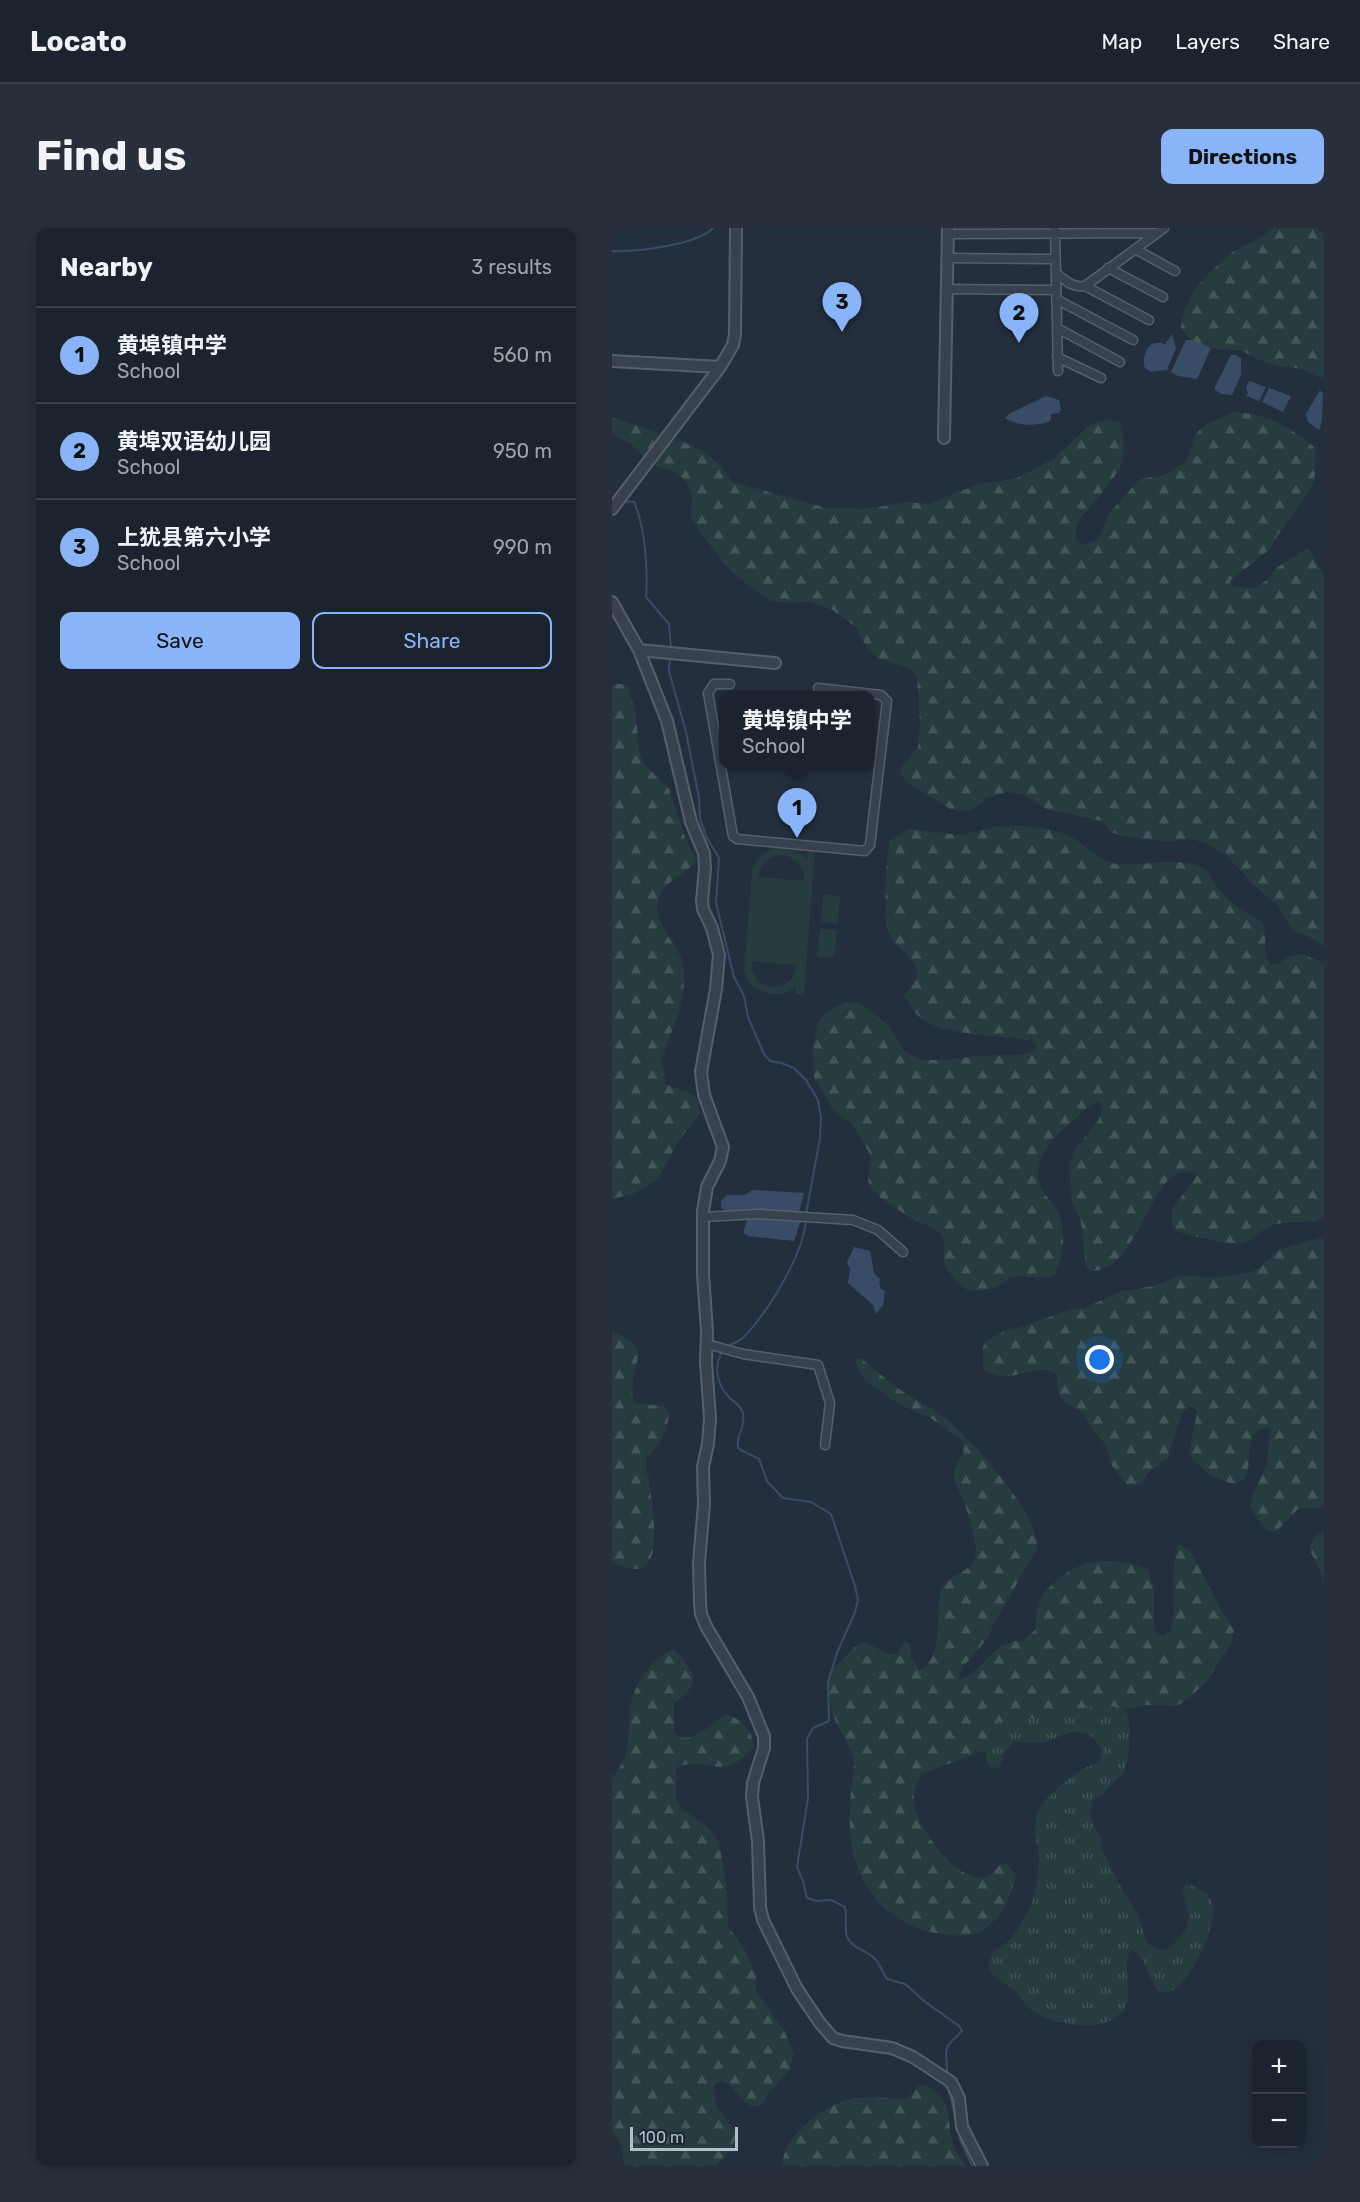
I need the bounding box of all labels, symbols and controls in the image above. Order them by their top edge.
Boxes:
text: Locato [30,25,127,58]
text: Map [1101,29,1142,54]
text: Layers [1175,29,1240,54]
text: Share [1273,29,1330,54]
button: Directions [1161,129,1324,184]
text: Find us [36,131,187,181]
text: Nearby [60,252,153,283]
text: 3 results [471,255,552,279]
pin: 3 [822,282,862,332]
pin: 2 [1000,294,1038,343]
text: 黄埠镇中学 [117,332,227,359]
text: 1 [75,343,84,367]
text: 560 m [493,343,552,367]
text: School [117,359,180,383]
text: 黄埠双语幼儿园 [117,428,271,455]
text: 2 [73,439,86,463]
text: 950 m [493,439,552,463]
text: School [117,455,180,479]
text: 上犹县第六小学 [117,524,271,551]
text: 3 [73,535,86,559]
text: 990 m [493,535,552,559]
text: School [117,551,180,575]
button: Save [60,612,300,669]
button: Share [312,612,552,669]
popup [719,691,875,769]
text: 黄埠镇中学 [742,707,852,734]
text: School [742,734,805,758]
pin: 1 [778,788,816,838]
your location [1085,1345,1114,1374]
map controls [1252,2040,1306,2148]
button: + [1252,2040,1306,2094]
button: − [1252,2094,1306,2148]
scale bar [630,2124,738,2152]
text: 100 m [639,2128,684,2147]

